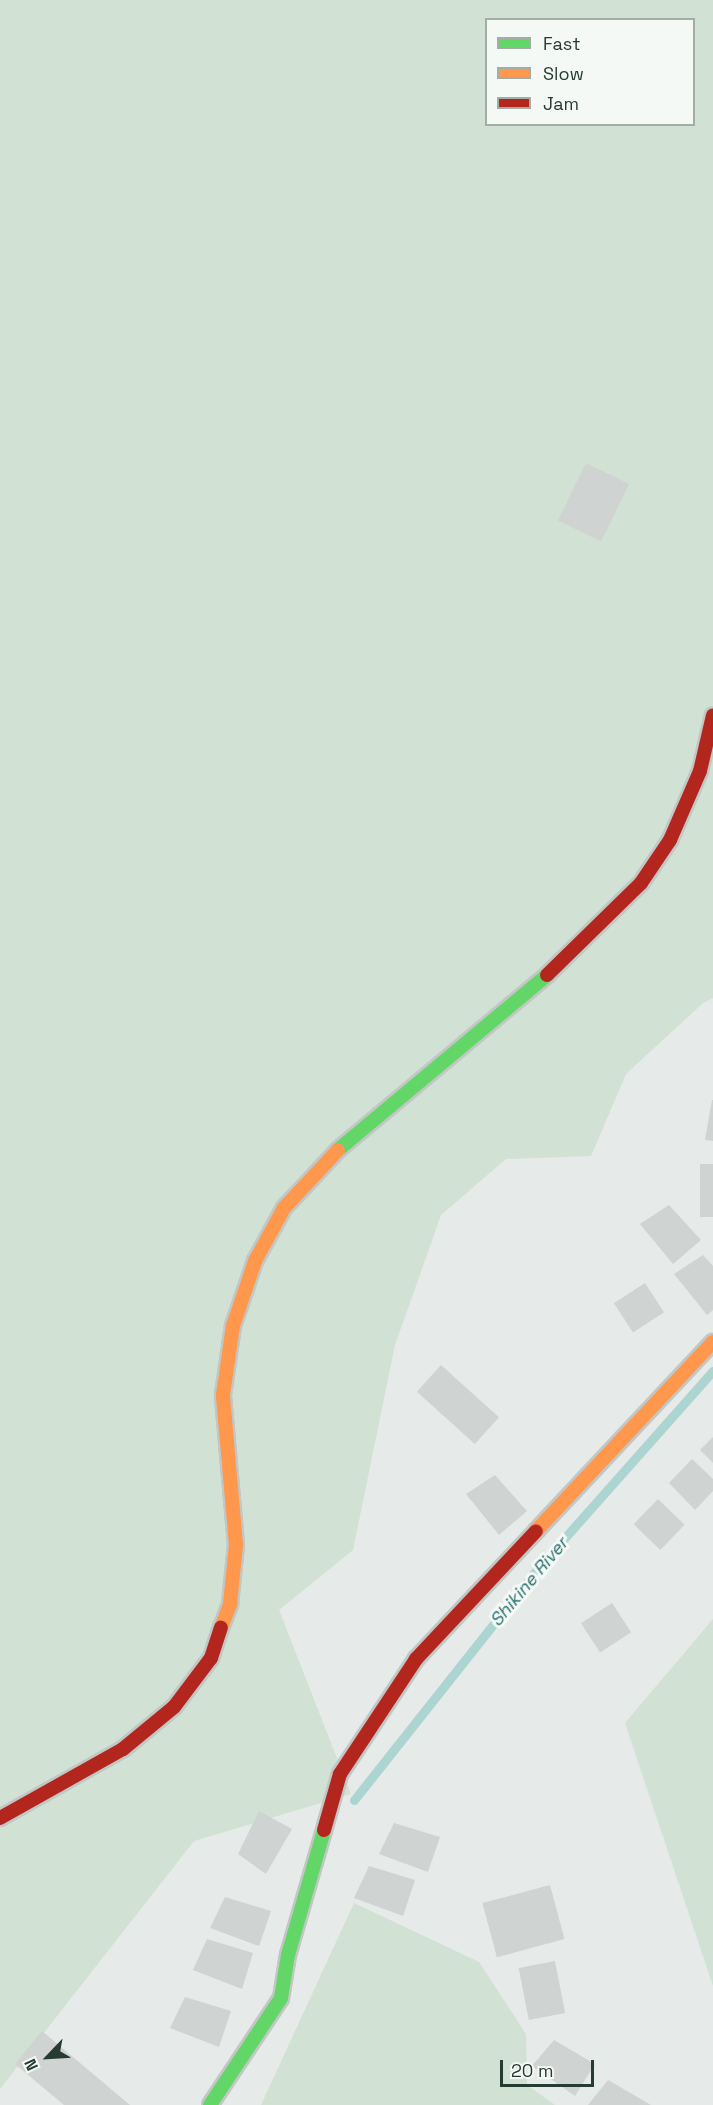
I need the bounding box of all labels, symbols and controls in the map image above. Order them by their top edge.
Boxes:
legend [485,18,695,126]
text: Fast [543,32,580,55]
text: Slow [543,62,584,85]
text: Jam [543,92,579,115]
water label: Shikine River [486,1533,572,1631]
north arrow [18,2027,78,2087]
scale bar [503,2048,598,2086]
text: N [19,2056,43,2074]
text: 20 m [511,2059,554,2082]

